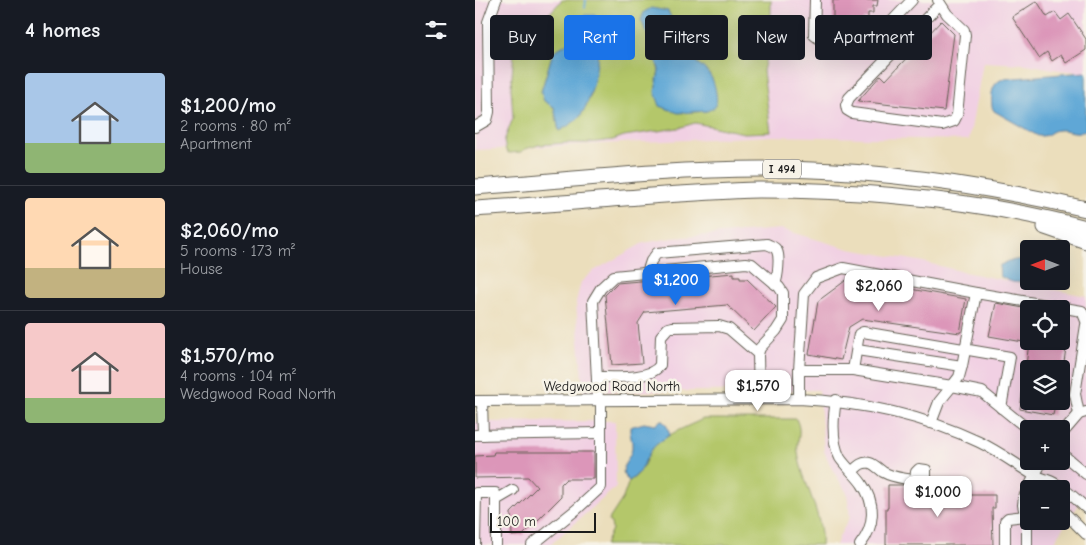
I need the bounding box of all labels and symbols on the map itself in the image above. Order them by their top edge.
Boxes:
road number: I 494 [763,160,801,178]
north arrow [1020,240,1070,290]
pin: $1,200 [635,264,717,306]
pin: $2,060 [838,270,920,312]
pin: $1,570 [717,370,799,412]
street label: Wedgwood Road North [544,378,680,395]
pin: $1,000 [897,476,979,518]
scale bar [490,510,596,533]

